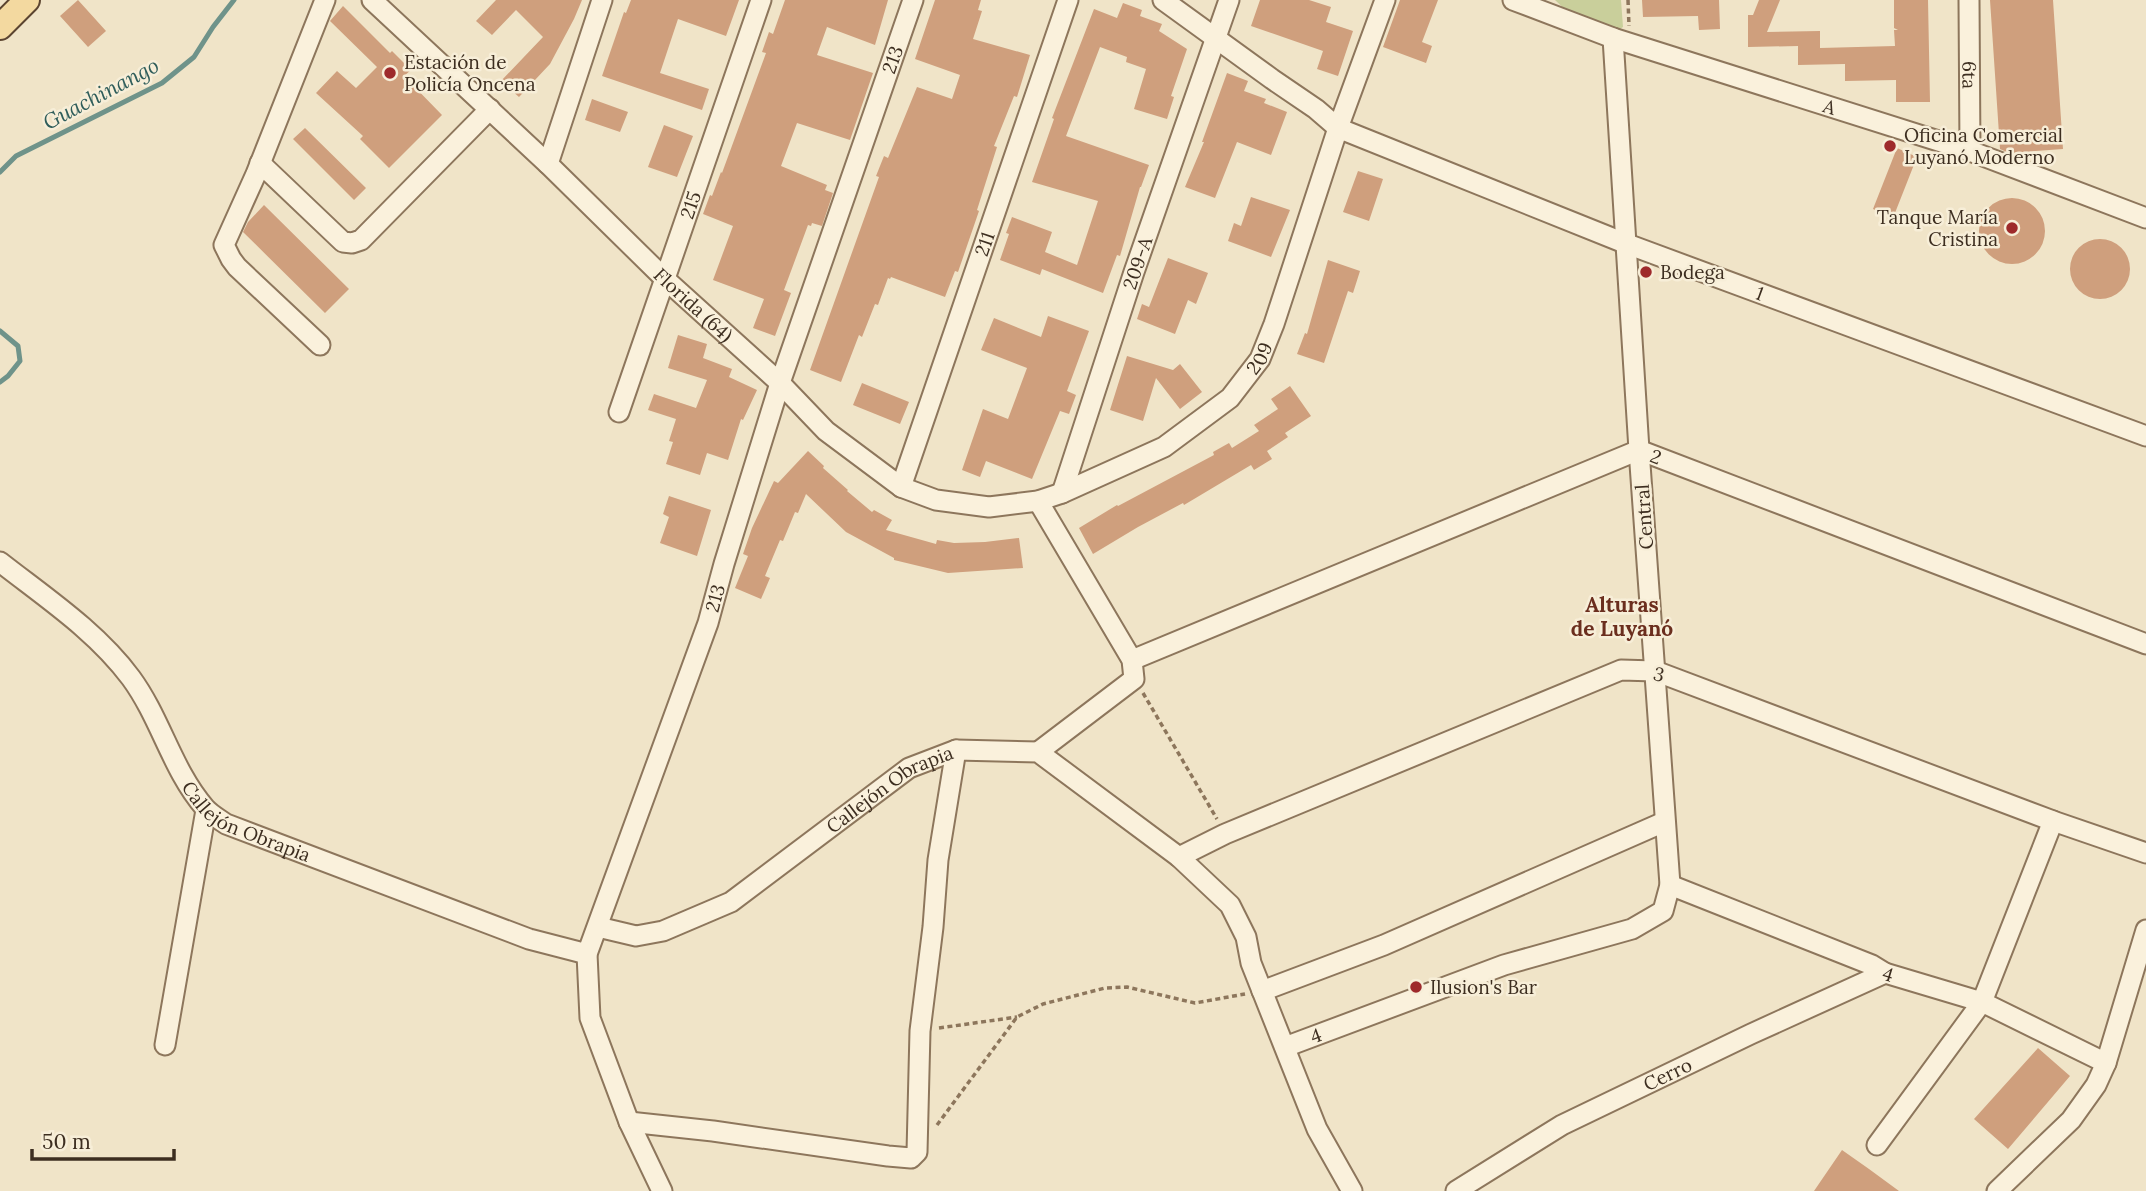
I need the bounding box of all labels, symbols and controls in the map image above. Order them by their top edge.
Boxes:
street label: 213 [876,43,908,77]
place label: Estación de Policía Oncena [404,50,536,96]
water label: Guachinango [38,52,163,135]
street label: 6ta [1957,61,1982,89]
marker: Estación de Policía Oncena [382,65,398,81]
street label: A [1819,93,1840,120]
place label: Oficina Comercial Luyanó Moderno [1904,123,2063,169]
marker: Oficina Comercial Luyanó Moderno [1882,138,1898,154]
street label: 215 [675,188,706,222]
place label: Tanque María Cristina [1877,205,1998,251]
marker: Tanque María Cristina [2004,220,2020,236]
street label: 211 [969,229,1000,259]
street label: 209-A [1117,233,1158,292]
place label: Bodega [1660,260,1725,284]
street label: Florida (64) [649,263,738,348]
marker: Bodega [1638,264,1654,280]
street label: 1 [1752,281,1767,306]
street label: 209 [1241,339,1277,379]
street label: 2 [1647,443,1665,470]
street label: Central [1630,484,1658,550]
street label: 213 [700,581,730,614]
district label: Alturas de Luyanó [1571,591,1673,642]
street label: 3 [1651,661,1667,687]
street label: Callejón Obrapia [821,740,957,838]
street label: Callejón Obrapia [177,776,314,867]
street label: 4 [1880,961,1897,987]
place label: Ilusion's Bar [1430,975,1538,999]
marker: Ilusion's Bar [1408,979,1424,995]
street label: 4 [1307,1022,1325,1048]
street label: Cerro [1639,1052,1696,1096]
scale bar [32,1118,173,1162]
text: 50 m [42,1128,91,1155]

